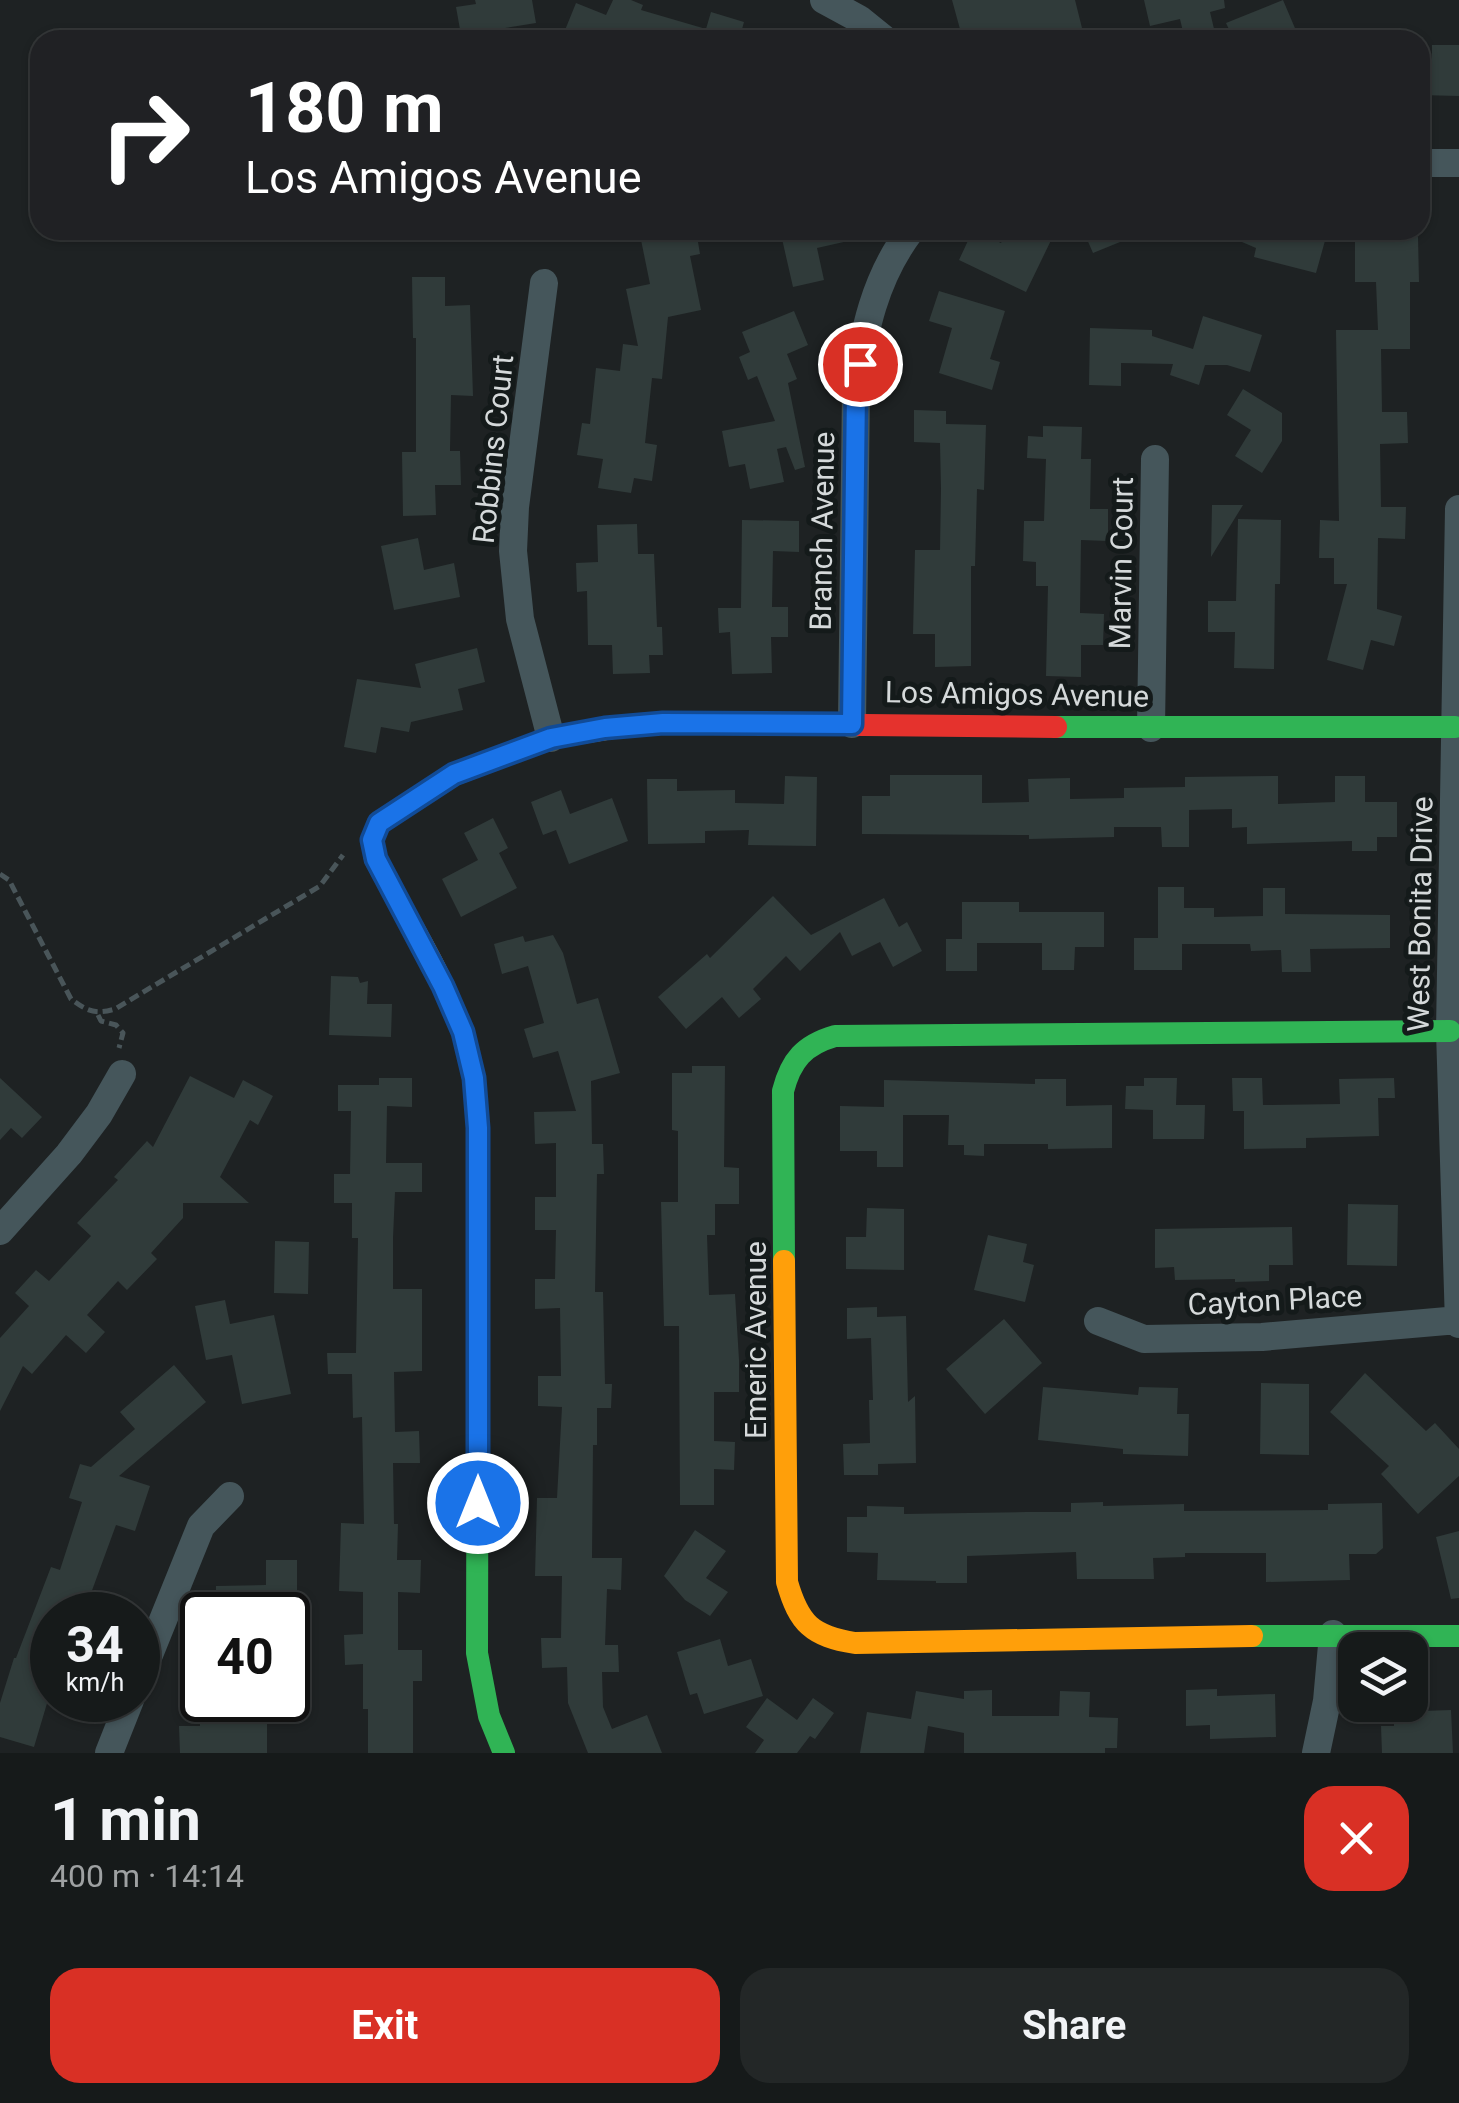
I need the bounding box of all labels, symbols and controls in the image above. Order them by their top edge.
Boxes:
text: 180 m [245,67,444,149]
icon: right [80,70,210,200]
text: Los Amigos Avenue [245,151,642,204]
pin [818,322,903,407]
icon: arrive [833,337,888,392]
street label: Robbins Court [466,353,520,545]
street label: Branch Avenue [803,431,841,631]
street label: Marvin Court [1102,476,1140,650]
street label: Los Amigos Avenue [885,674,1149,714]
street label: West Bonita Drive [1400,796,1440,1032]
street label: Emeric Avenue [738,1241,773,1439]
street label: Cayton Place [1187,1278,1363,1322]
position arrow [426,1451,530,1555]
speed limit sign: 40 [180,1592,310,1722]
text: 34 [66,1616,124,1674]
map controls [1338,1632,1428,1722]
button: layers [1338,1632,1428,1722]
text: km/h [66,1668,124,1697]
text: 1 min [50,1784,201,1855]
button: close [1304,1786,1409,1891]
text: 400 m · 14:14 [50,1857,244,1895]
button: Exit [50,1968,720,2083]
button: Share [740,1968,1409,2083]

